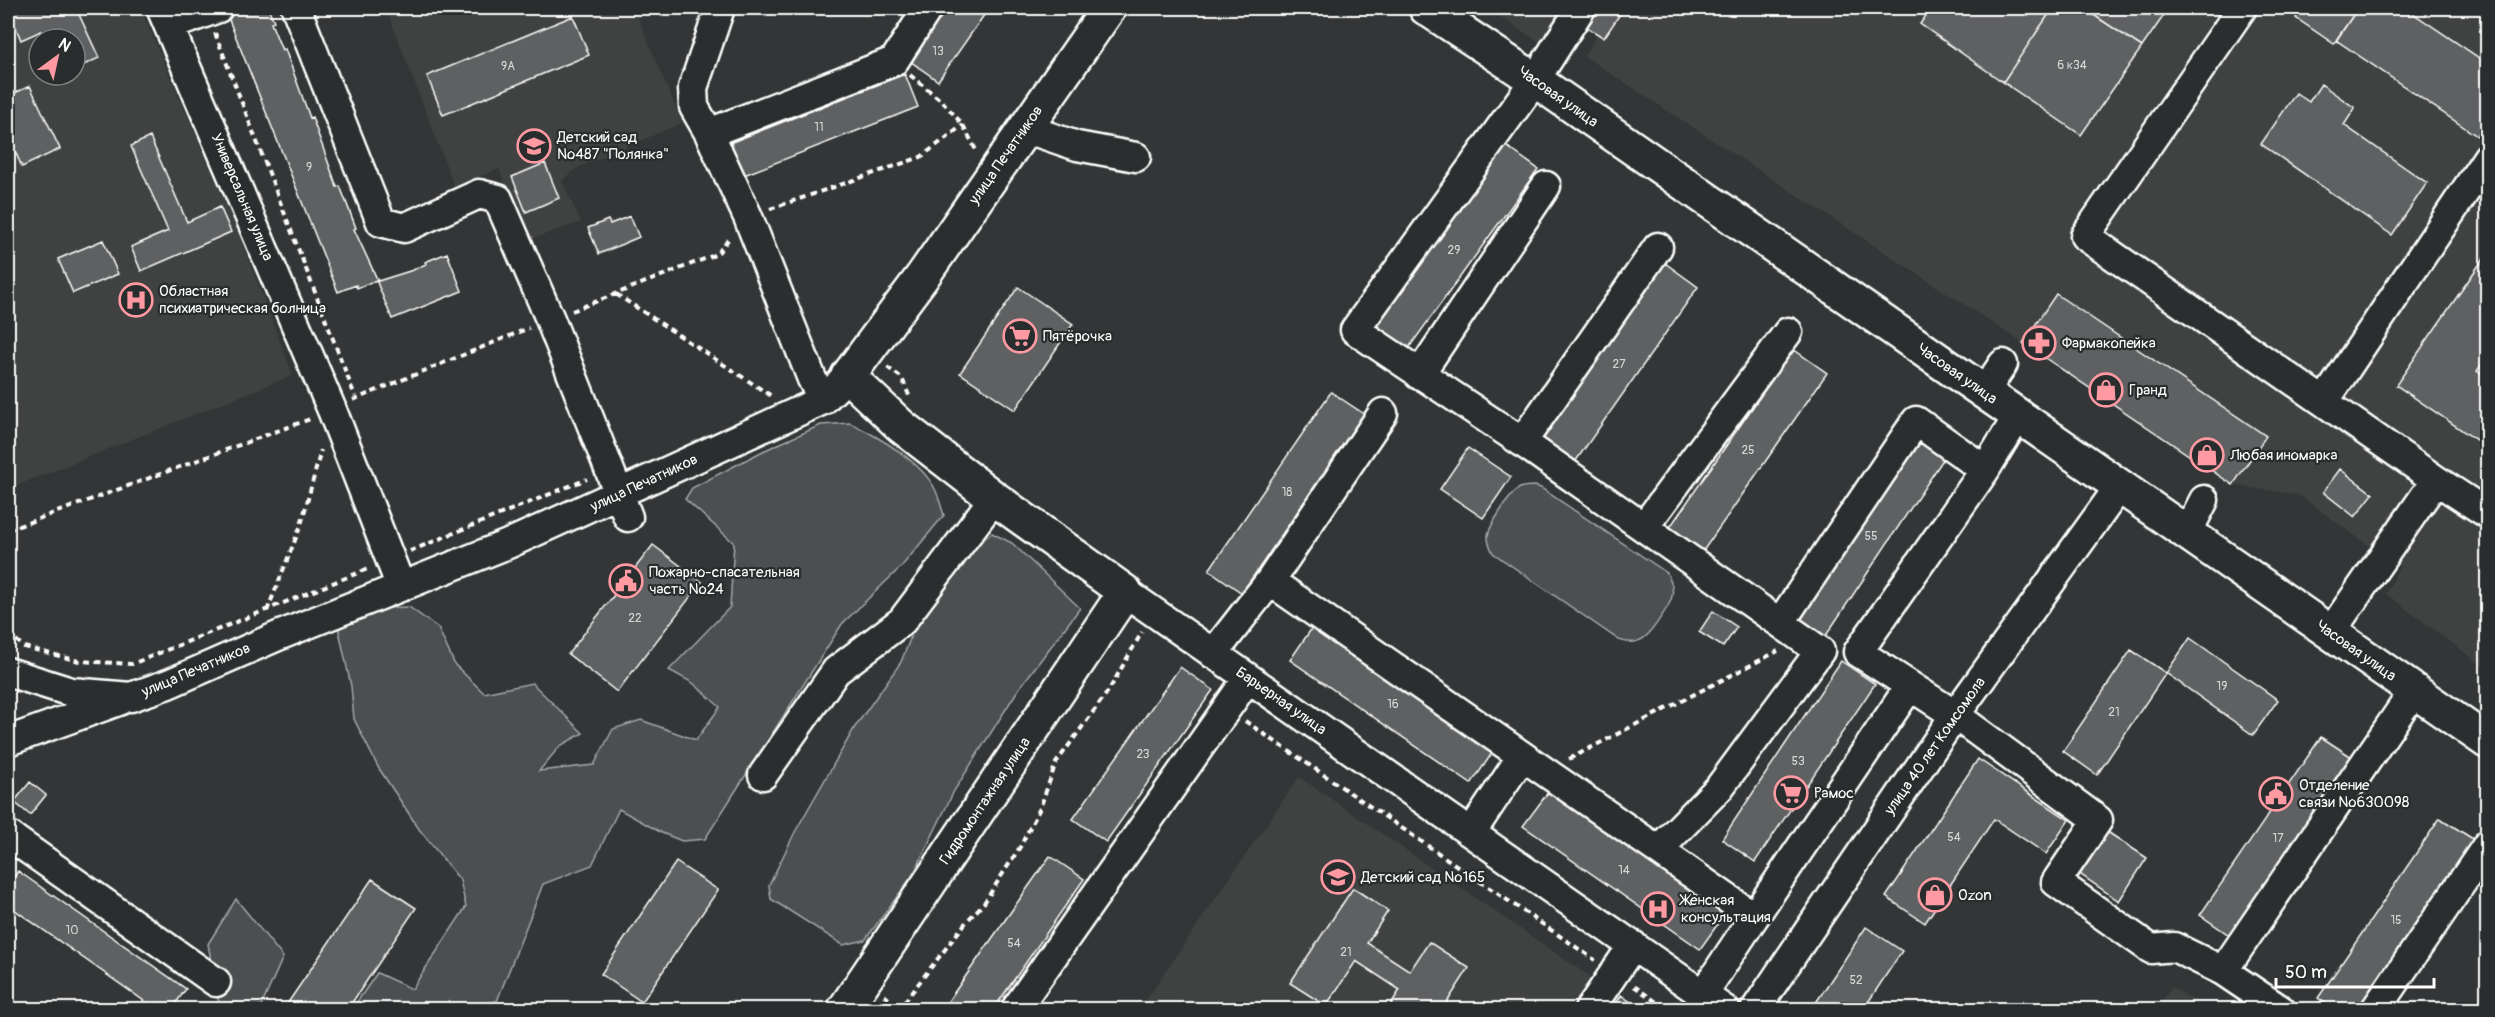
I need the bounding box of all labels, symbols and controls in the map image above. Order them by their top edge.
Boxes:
north arrow [27,27,87,87]
text: N [55,34,75,57]
house number: 13 [932,44,944,59]
house number: 6 к34 [2057,58,2087,73]
house number: 9А [501,59,515,74]
street label: Часовая улица [1514,62,1602,132]
street label: улица Печатников [964,102,1047,209]
house number: 11 [814,120,824,135]
school or university icon: Детский сад №487 "Полянка" [516,128,552,164]
place label: Детский сад №487 "Полянка" [556,128,669,164]
street label: Универсальная улица [207,130,277,264]
house number: 9 [306,160,312,175]
house number: 29 [1448,243,1460,258]
hospital icon: Областная психиатрическая болница [118,282,154,318]
place label: Областная психиатрическая болница [159,282,326,318]
supermarket icon: Пятёрочка [1002,318,1038,354]
pharmacy icon: Фармакопейка [2021,325,2057,361]
place label: Пятёрочка [1043,327,1112,346]
place label: Фармакопейка [2062,334,2156,353]
street label: Часовая улица [1913,339,2001,409]
house number: 27 [1612,357,1626,372]
shop icon: Гранд [2088,372,2124,408]
place label: Гранд [2129,381,2167,400]
shop icon: Любая иномарка [2189,437,2225,473]
house number: 25 [1741,443,1755,458]
place label: Любая иномарка [2229,446,2337,465]
street label: улица Печатников [586,450,701,517]
house number: 18 [1282,485,1292,500]
house number: 55 [1864,529,1878,544]
public building icon: Пожарно-спасательная часть №24 [608,563,644,599]
place label: Пожарно-спасательная часть №24 [649,563,800,599]
house number: 22 [628,611,642,626]
street label: Часовая улица [2312,616,2400,686]
street label: улица Печатников [138,639,253,702]
street label: Барьерная улица [1232,663,1330,739]
street label: улица 40 лет Комсомола [1880,673,1990,819]
house number: 19 [2217,679,2227,694]
house number: 16 [1387,697,1399,712]
house number: 21 [2108,705,2120,720]
street label: Гидромонтажная улица [935,734,1035,868]
house number: 23 [1136,747,1150,762]
house number: 53 [1791,754,1805,769]
supermarket icon: Рамос [1773,775,1809,811]
public building icon: Отделение связи №630098 [2258,776,2294,812]
place label: Отделение связи №630098 [2299,776,2410,812]
place label: Рамос [1814,784,1854,803]
house number: 54 [1947,830,1961,845]
house number: 17 [2272,831,2284,846]
school or university icon: Детский сад №165 [1320,859,1356,895]
house number: 14 [1618,863,1630,878]
place label: Детский сад №165 [1360,868,1485,887]
shop icon: Ozon [1917,877,1953,913]
place label: Ozon [1958,886,1992,905]
hospital icon: Женская консультация [1640,891,1676,927]
place label: Женская консультация [1679,891,1771,927]
house number: 15 [2390,913,2402,928]
house number: 10 [66,923,78,938]
house number: 54 [1007,936,1021,951]
house number: 21 [1340,945,1352,960]
scale bar [2276,951,2434,989]
text: 50 m [2285,961,2327,984]
house number: 52 [1849,973,1863,988]

